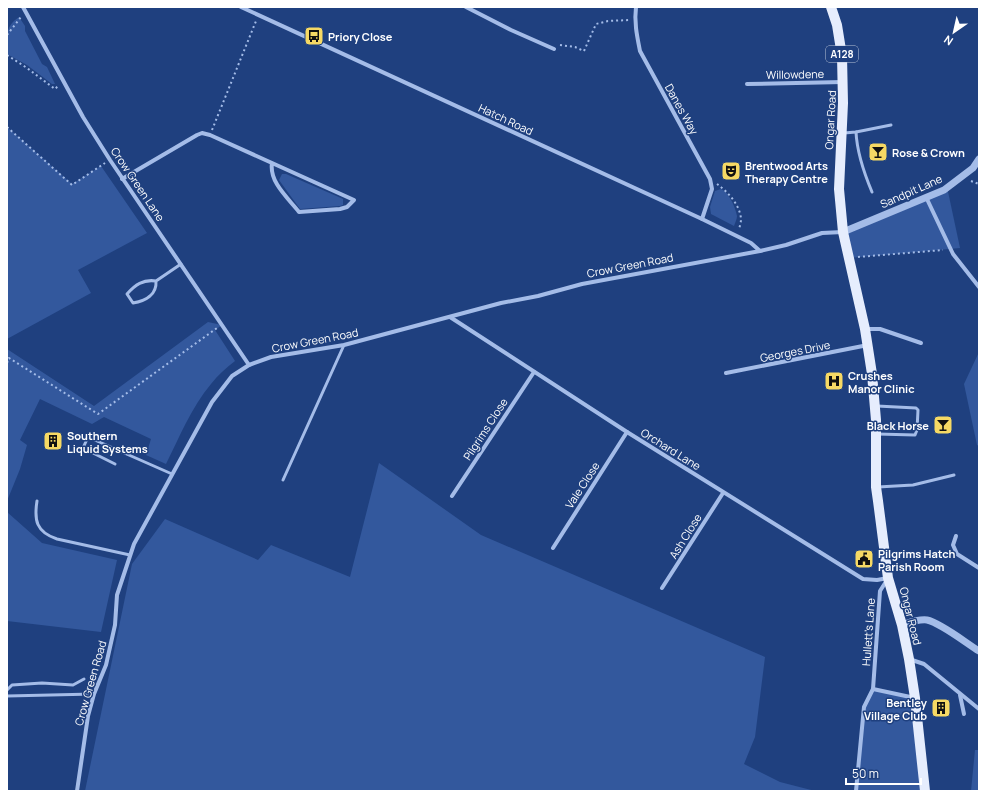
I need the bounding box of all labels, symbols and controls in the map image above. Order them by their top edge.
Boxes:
north arrow [934,12,974,52]
bus stop icon: Priory Close [303,25,325,47]
place label: Priory Close [328,29,393,44]
text: N [941,32,956,49]
road number: A128 [826,46,858,62]
street label: Willowdene [766,66,825,82]
street label: Danes Way [662,81,702,137]
street label: Ongar Road [821,90,839,150]
street label: Hatch Road [476,100,536,138]
bar icon: Rose & Crown [867,141,889,163]
street label: Crow Green Lane [108,144,169,224]
place label: Rose & Crown [892,145,965,160]
place label: Brentwood Arts Therapy Centre [745,158,828,186]
theatre icon: Brentwood Arts Therapy Centre [720,160,742,182]
street label: Sandpit Lane [878,170,945,211]
street label: Crow Green Road [585,249,675,281]
street label: Crow Green Road [270,324,360,356]
street label: Georges Drive [759,337,832,365]
place label: Crushes Manor Clinic [848,368,915,396]
hospital icon: Crushes Manor Clinic [823,370,845,392]
street label: Pilgrims Close [459,395,511,463]
bar icon: Black Horse [932,414,954,436]
place label: Black Horse [867,418,929,433]
street label: Orchard Lane [638,425,704,474]
place label: Southern Liquid Systems [67,428,148,456]
building icon: Southern Liquid Systems [42,430,64,452]
street label: Vale Close [561,458,603,511]
street label: Ash Close [665,510,705,561]
place label: Pilgrims Hatch Parish Room [878,546,956,574]
public building icon: Pilgrims Hatch Parish Room [853,548,875,570]
street label: Ongar Road [897,585,925,647]
street label: Hullett's Lane [858,597,878,666]
street label: Crow Green Road [71,639,109,727]
place label: Bentley Village Club [864,695,928,723]
building icon: Bentley Village Club [930,697,952,719]
scale bar [846,760,921,786]
text: 50 m [852,765,879,782]

